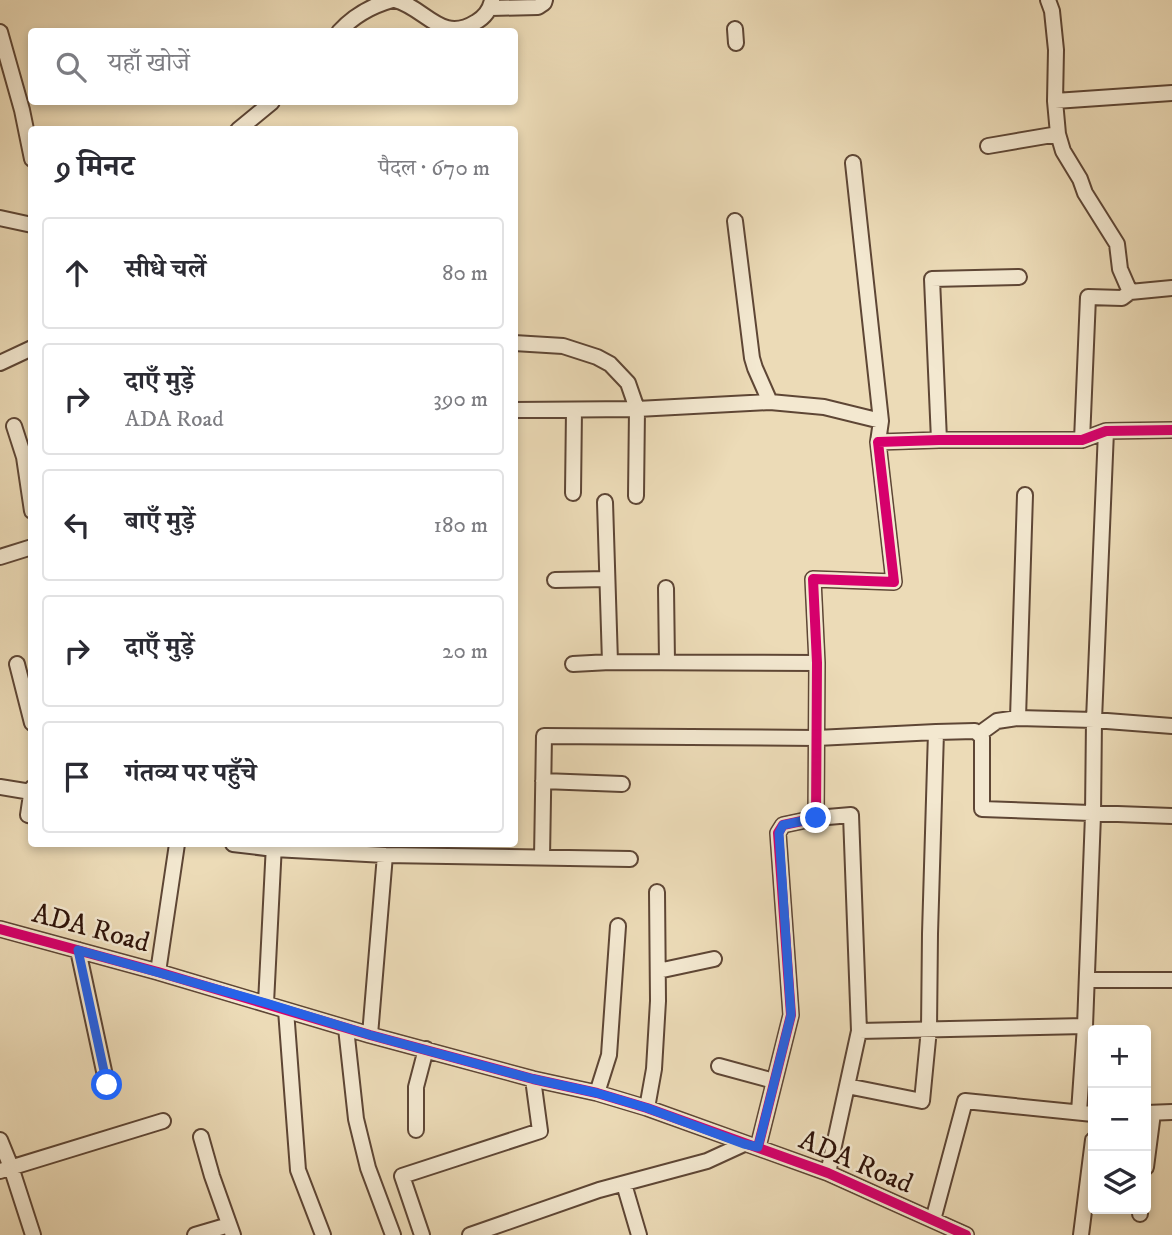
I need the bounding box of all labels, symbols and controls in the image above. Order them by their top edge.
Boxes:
search box [28,28,518,105]
text: यहाँ खोजें [108,47,190,80]
icon: search [52,48,90,86]
text: 9 मिनट [56,149,134,186]
text: पैदल · 670 m [378,154,490,183]
text: सीधे चलें [125,253,206,286]
icon: ahead [58,254,96,292]
text: 80 m [442,259,488,288]
text: दाएँ मुड़ें [125,365,194,398]
icon: right [58,380,96,418]
text: 390 m [433,385,488,414]
text: ADA Road [125,405,224,434]
text: बाएँ मुड़ें [125,505,195,538]
icon: left [58,506,96,544]
text: 180 m [433,511,488,540]
text: दाएँ मुड़ें [125,631,194,664]
icon: right [58,632,96,670]
text: 20 m [442,637,488,666]
text: गंतव्य पर पहुँचे [125,757,256,790]
icon: arrive [58,758,96,796]
route end [800,802,831,833]
street label: ADA Road [28,896,154,960]
map controls [1088,1025,1151,1214]
button: + [1088,1025,1151,1088]
route start [91,1069,122,1100]
button: − [1088,1088,1151,1151]
street label: ADA Road [794,1122,918,1202]
button: layers [1088,1151,1151,1214]

